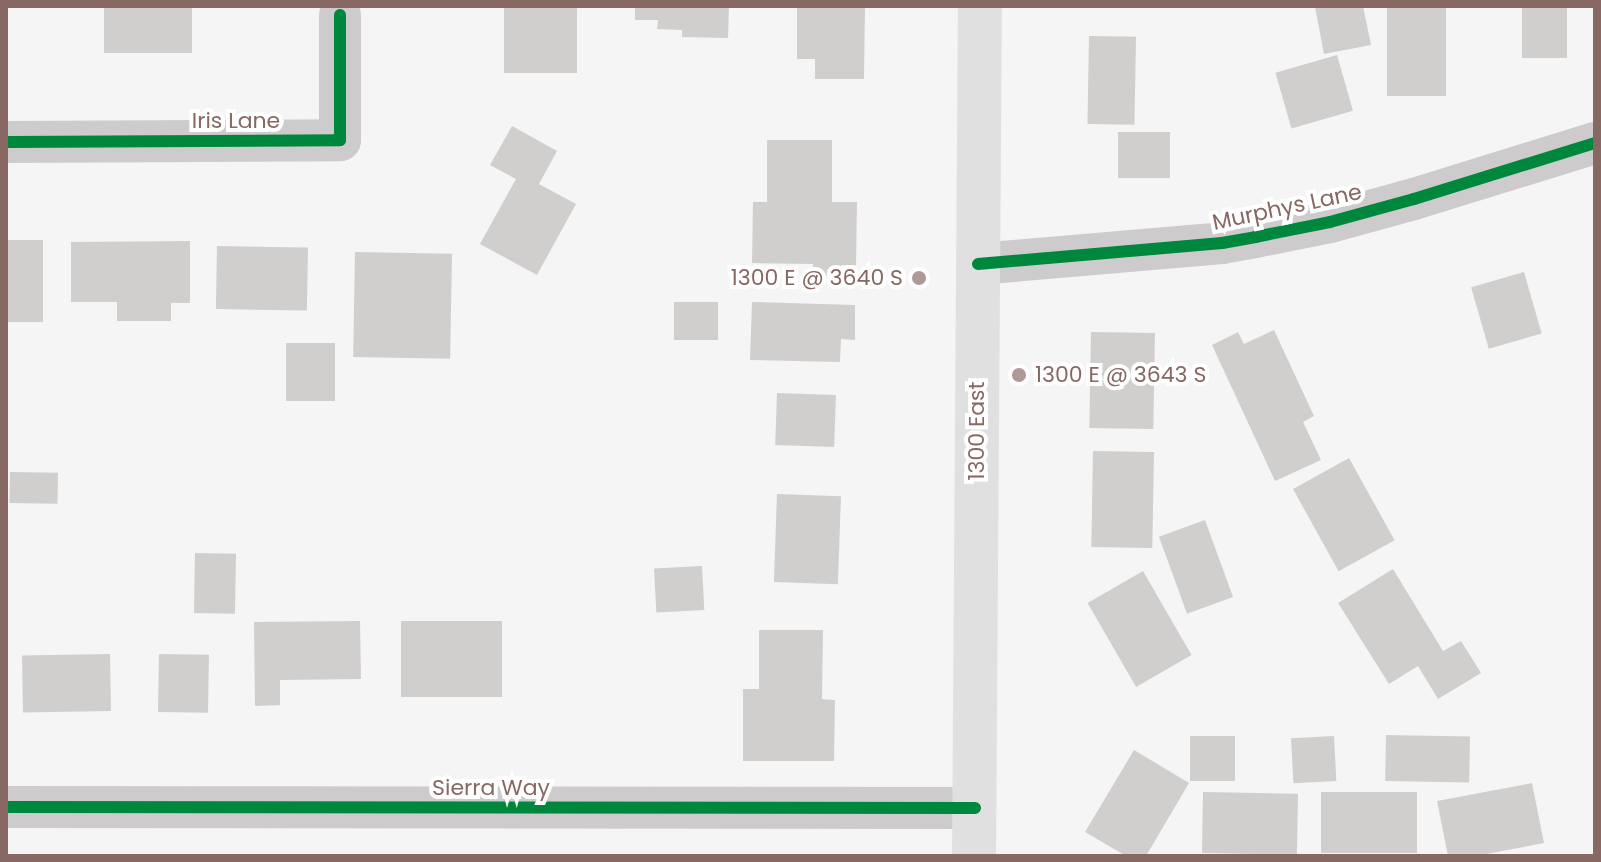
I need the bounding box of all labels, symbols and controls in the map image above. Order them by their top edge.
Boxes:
street label: Iris Lane [192,108,280,134]
street label: Murphys Lane [1210,178,1364,236]
place label: 1300 E @ 3640 S [731,265,903,291]
marker: 1300 E @ 3640 S [910,269,928,287]
place label: 1300 E @ 3643 S [1035,362,1206,388]
marker: 1300 E @ 3643 S [1010,366,1028,384]
street label: 1300 East [964,381,990,481]
street label: Sierra Way [432,775,550,801]

